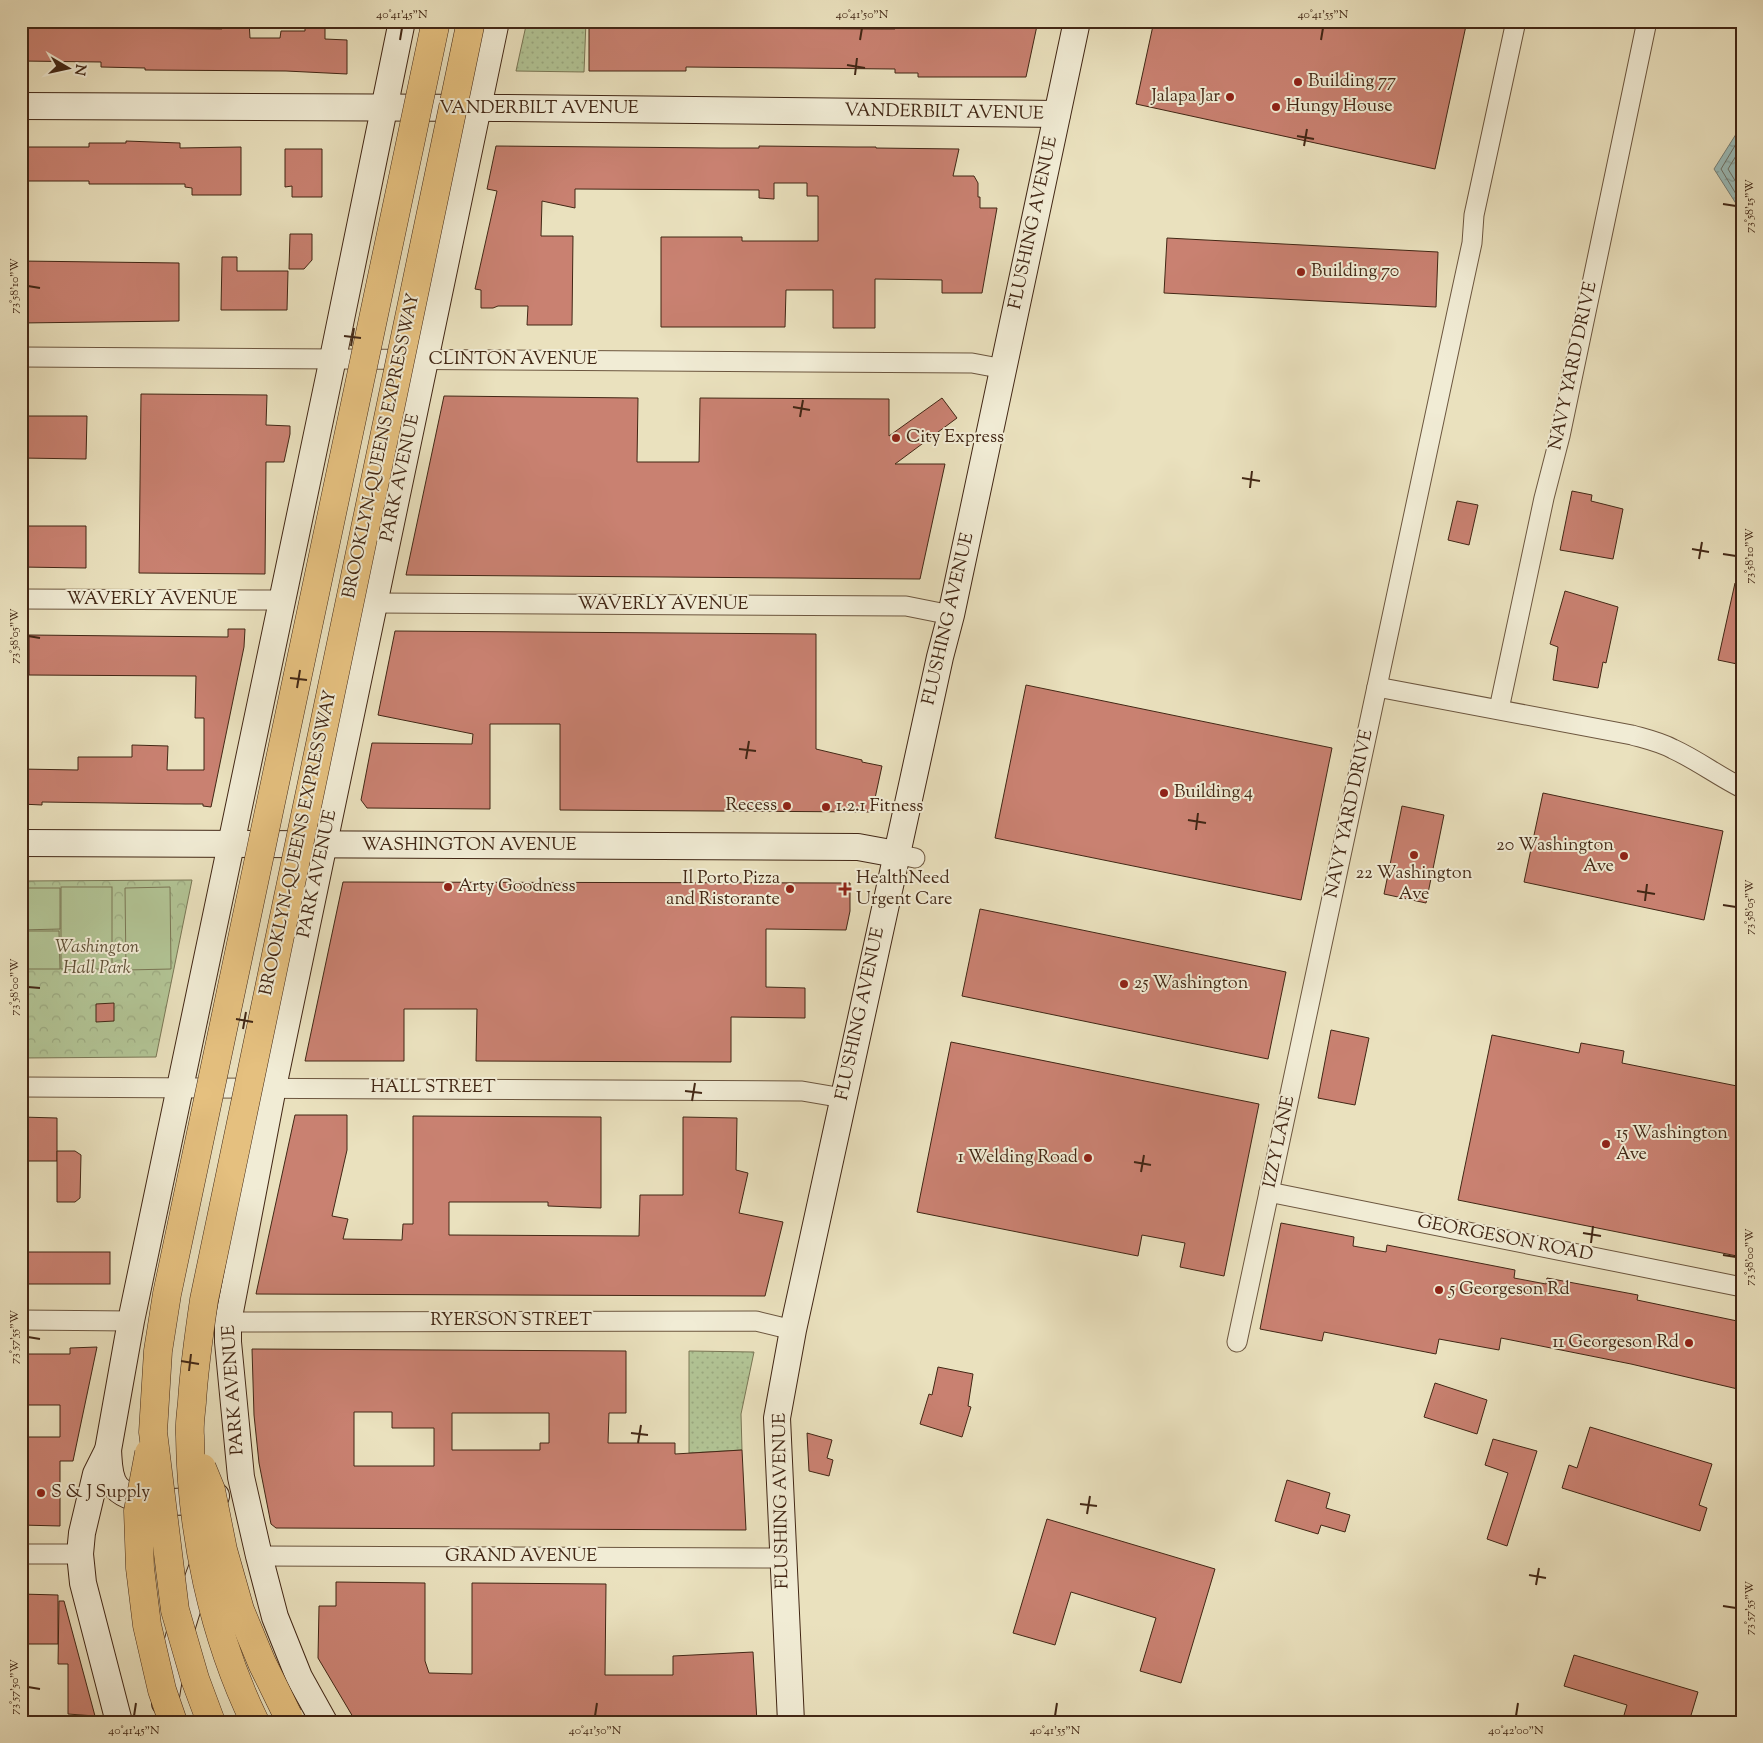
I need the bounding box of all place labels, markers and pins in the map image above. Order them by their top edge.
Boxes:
place label: Building 77 [1308,69,1396,95]
marker: Building 77 [1292,76,1304,88]
place label: Jalapa Jar [1150,84,1220,110]
marker: Jalapa Jar [1224,91,1236,103]
place label: Hungy House [1286,94,1393,120]
marker: Hungy House [1270,101,1282,113]
place label: Building 70 [1311,259,1399,285]
marker: Building 70 [1295,266,1307,278]
place label: City Express [906,425,1004,451]
marker: City Express [890,432,902,444]
place label: Building 4 [1174,780,1253,806]
marker: Building 4 [1158,787,1170,799]
place label: Recess [726,793,777,819]
place label: 1.2.1 Fitness [836,794,923,820]
marker: Recess [781,800,793,812]
marker: 1.2.1 Fitness [820,801,832,813]
place label: 20 Washington Ave [1496,833,1614,880]
marker: 22 Washington Ave [1408,849,1420,861]
marker: 20 Washington Ave [1618,850,1630,862]
place label: 22 Washington Ave [1356,861,1473,908]
place label: Il Porto Pizza and Ristorante [666,866,780,913]
place label: HealthNeed Urgent Care [856,866,952,913]
place label: Arty Goodness [458,874,576,900]
marker: Arty Goodness [442,881,454,893]
marker: HealthNeed Urgent Care [838,882,852,896]
marker: Il Porto Pizza and Ristorante [784,883,796,895]
place label: 25 Washington [1134,971,1249,997]
marker: 25 Washington [1118,978,1130,990]
place label: 15 Washington Ave [1616,1121,1728,1168]
marker: 15 Washington Ave [1600,1138,1612,1150]
place label: 1 Welding Road [958,1145,1078,1171]
marker: 1 Welding Road [1082,1152,1094,1164]
place label: 5 Georgeson Rd [1448,1277,1570,1303]
marker: 5 Georgeson Rd [1433,1284,1445,1296]
place label: 11 Georgeson Rd [1552,1330,1679,1356]
marker: 11 Georgeson Rd [1683,1337,1695,1349]
place label: S & J Supply [51,1480,150,1506]
marker: S & J Supply [35,1487,47,1499]

